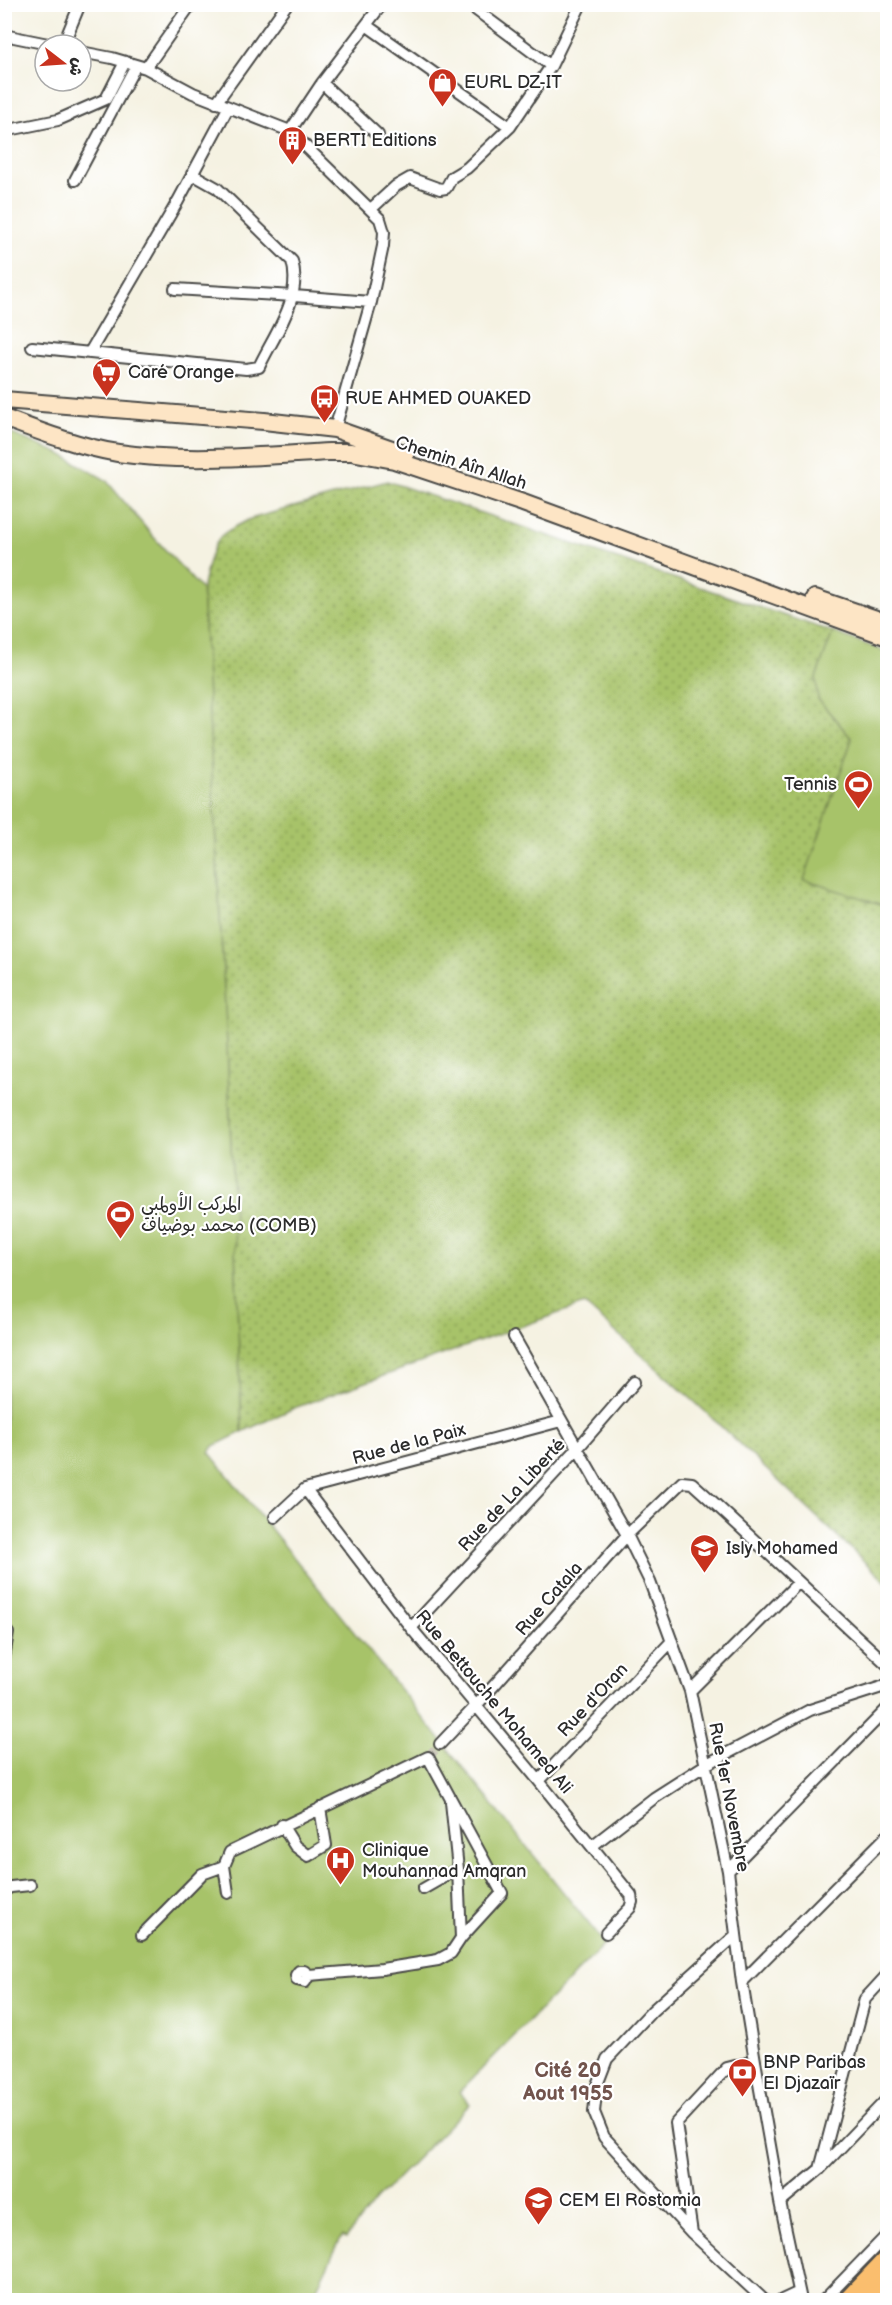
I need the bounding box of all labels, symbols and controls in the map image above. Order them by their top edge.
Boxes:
north arrow [33,33,93,93]
text: ش [64,56,88,78]
shop icon: EURL DZ-IT [427,66,459,108]
place label: EURL DZ-IT [464,72,562,93]
building icon: BERTI Editions [276,124,308,166]
place label: BERTI Editions [313,130,437,151]
supermarket icon: Caré Orange [91,356,123,398]
place label: Caré Orange [128,362,234,383]
bus stop icon: RUE AHMED OUAKED [308,382,340,424]
place label: RUE AHMED OUAKED [345,388,531,409]
street label: Chemin Aîn Allah [393,432,529,494]
sports icon: Tennis [842,768,874,810]
place label: Tennis [784,774,837,795]
place label: المركب الأولمبي محمد بوضياف (COMB) [141,1192,317,1236]
sports icon: المركب الأولمبي محمد بوضياف (COMB) [104,1198,136,1240]
street label: Rue de la Paix [350,1419,469,1469]
street label: Rue de La Liberté [454,1434,570,1556]
school or university icon: Isly Mohamed [689,1532,721,1574]
place label: Isly Mohamed [726,1538,838,1559]
street label: Rue Catala [511,1558,587,1640]
street label: Rue Bettouche Mohamed Ali [411,1606,577,1798]
street label: Rue d'Oran [554,1659,632,1741]
street label: Rue 1er Novembre [704,1720,754,1874]
place label: Clinique Mouhannad Amqran [362,1840,526,1882]
hospital icon: Clinique Mouhannad Amqran [325,1844,357,1886]
place label: BNP Paribas El Djazaïr [763,2052,866,2094]
bank icon: BNP Paribas El Djazaïr [726,2056,758,2098]
district label: Cité 20 Aout 1955 [522,2059,614,2106]
school or university icon: CEM El Rostomia [522,2184,554,2226]
place label: CEM El Rostomia [559,2190,701,2211]

